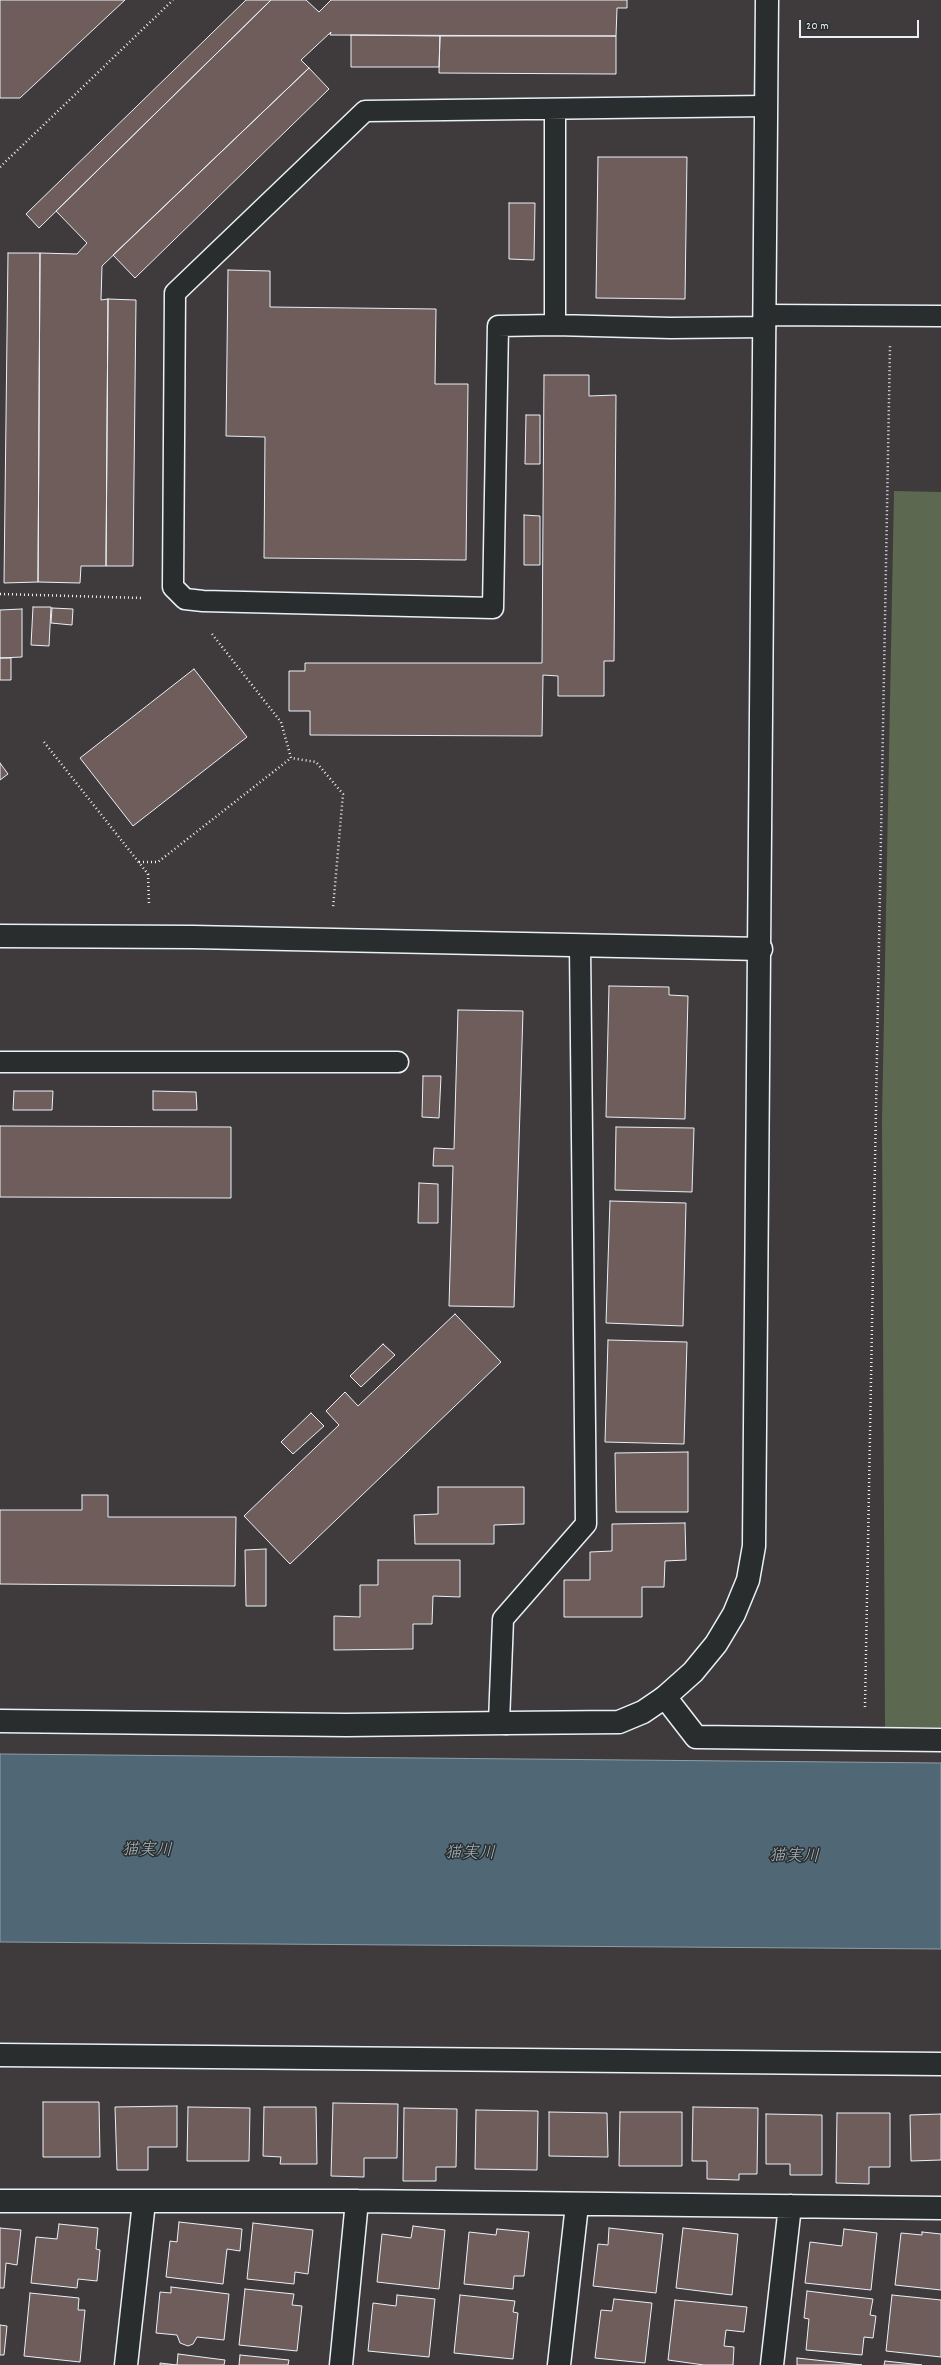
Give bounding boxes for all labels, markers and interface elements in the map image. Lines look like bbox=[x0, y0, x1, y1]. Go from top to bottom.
scale bar bbox=[801, 12, 921, 38]
text: 20 m bbox=[806, 18, 829, 35]
water label: 猫実川 bbox=[121, 1841, 173, 1863]
water label: 猫実川 bbox=[444, 1844, 496, 1866]
water label: 猫実川 bbox=[768, 1847, 820, 1869]

